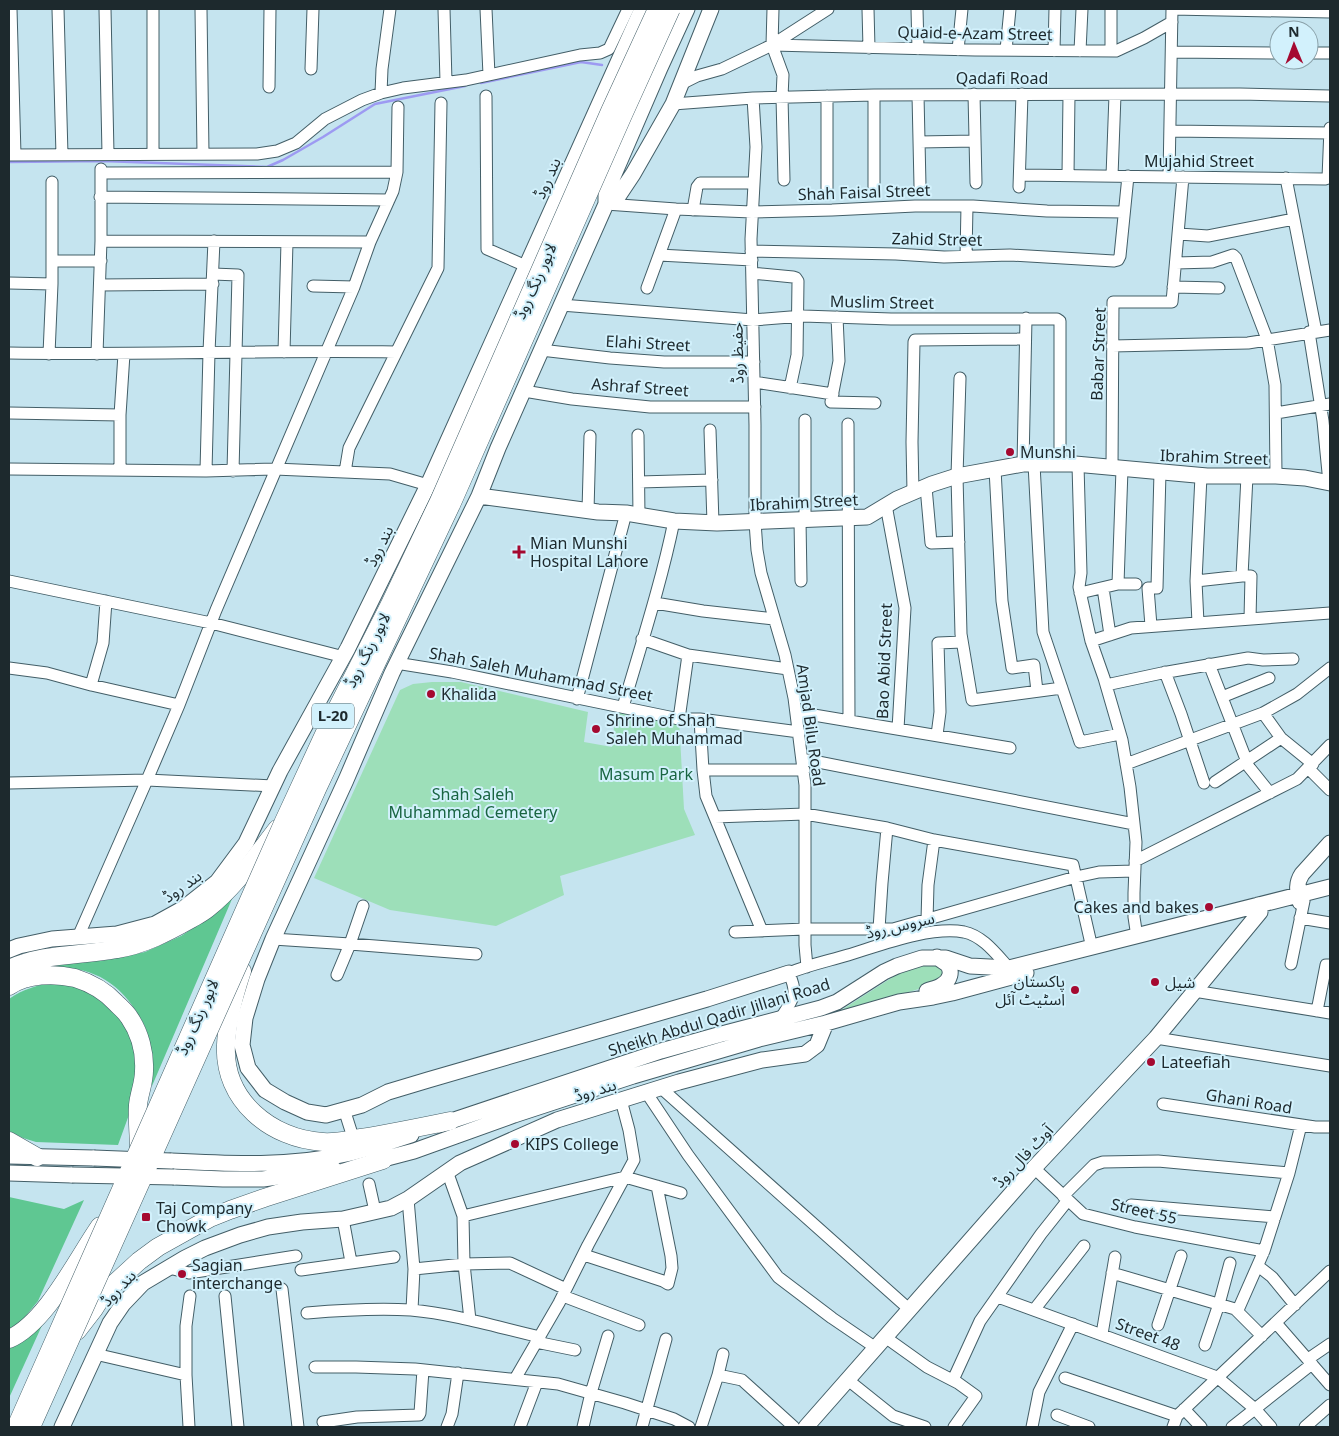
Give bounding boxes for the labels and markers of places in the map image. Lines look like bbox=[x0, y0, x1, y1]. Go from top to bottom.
place label: Munshi bbox=[1020, 441, 1076, 463]
marker: Munshi bbox=[1004, 446, 1016, 458]
place label: Mian Munshi Hospital Lahore bbox=[530, 532, 648, 572]
marker: Mian Munshi Hospital Lahore bbox=[512, 545, 526, 559]
place label: Khalida bbox=[441, 683, 497, 705]
marker: Khalida bbox=[425, 688, 437, 700]
place label: Shrine of Shah Saleh Muhammad bbox=[606, 709, 743, 749]
marker: Shrine of Shah Saleh Muhammad bbox=[590, 723, 602, 735]
place label: Cakes and bakes bbox=[1074, 896, 1199, 918]
marker: Cakes and bakes bbox=[1203, 901, 1215, 913]
place label: پاکستان اسٹیٹ آئل bbox=[995, 970, 1065, 1010]
place label: شیل bbox=[1165, 971, 1195, 993]
marker: شیل bbox=[1149, 976, 1161, 988]
marker: پاکستان اسٹیٹ آئل bbox=[1069, 984, 1081, 996]
place label: Lateefiah bbox=[1161, 1051, 1231, 1073]
marker: Lateefiah bbox=[1145, 1056, 1157, 1068]
place label: KIPS College bbox=[525, 1133, 619, 1155]
marker: KIPS College bbox=[509, 1138, 521, 1150]
place label: Taj Company Chowk bbox=[156, 1197, 253, 1237]
marker: Taj Company Chowk bbox=[140, 1211, 152, 1223]
place label: Sagian interchange bbox=[192, 1254, 282, 1294]
marker: Sagian interchange bbox=[176, 1268, 188, 1280]

